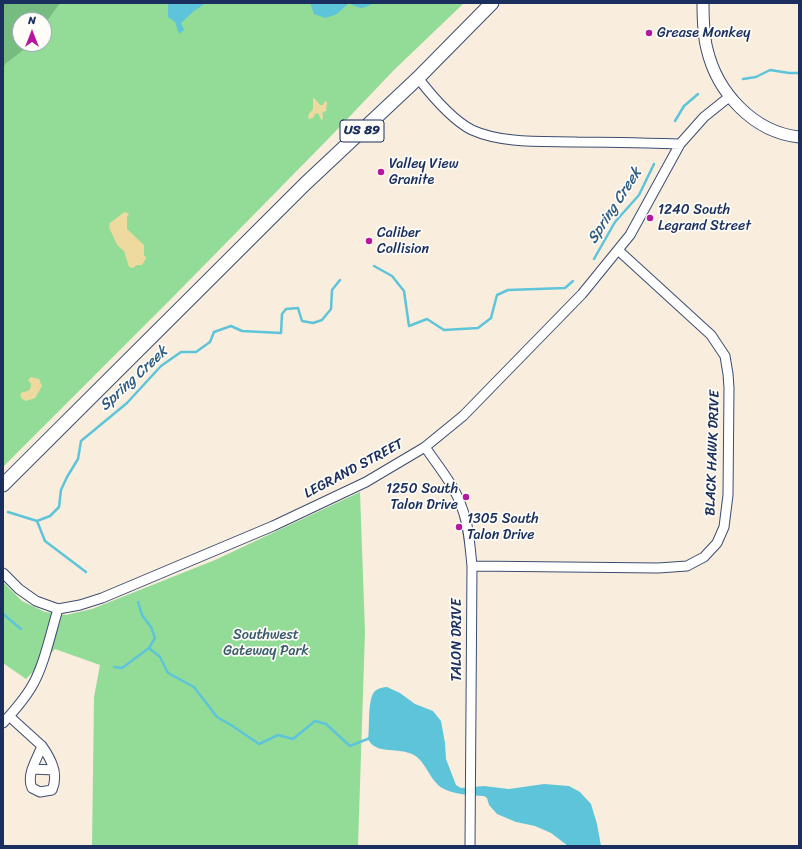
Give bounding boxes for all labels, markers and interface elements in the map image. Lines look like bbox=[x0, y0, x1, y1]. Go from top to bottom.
text: N bbox=[28, 11, 36, 30]
north arrow bbox=[12, 12, 52, 52]
place label: Grease Monkey bbox=[657, 25, 750, 41]
marker: Grease Monkey bbox=[644, 28, 654, 38]
road number: US 89 bbox=[340, 120, 384, 142]
place label: Valley View Granite bbox=[389, 156, 458, 188]
water label: Spring Creek bbox=[584, 165, 646, 247]
marker: Valley View Granite bbox=[376, 167, 386, 177]
place label: 1240 South Legrand Street bbox=[658, 202, 751, 234]
marker: 1240 South Legrand Street bbox=[645, 213, 655, 223]
place label: Caliber Collision bbox=[377, 225, 429, 258]
marker: Caliber Collision bbox=[364, 236, 374, 246]
water label: Spring Creek bbox=[96, 343, 172, 415]
street label: BLACK HAWK DRIVE bbox=[702, 390, 724, 516]
street label: LEGRAND STREET bbox=[301, 436, 407, 502]
place label: 1250 South Talon Drive bbox=[386, 481, 458, 514]
marker: 1250 South Talon Drive bbox=[461, 492, 471, 502]
place label: 1305 South Talon Drive bbox=[467, 511, 539, 544]
marker: 1305 South Talon Drive bbox=[454, 522, 464, 532]
street label: TALON DRIVE bbox=[449, 599, 465, 681]
park label: Southwest Gateway Park bbox=[223, 627, 309, 660]

